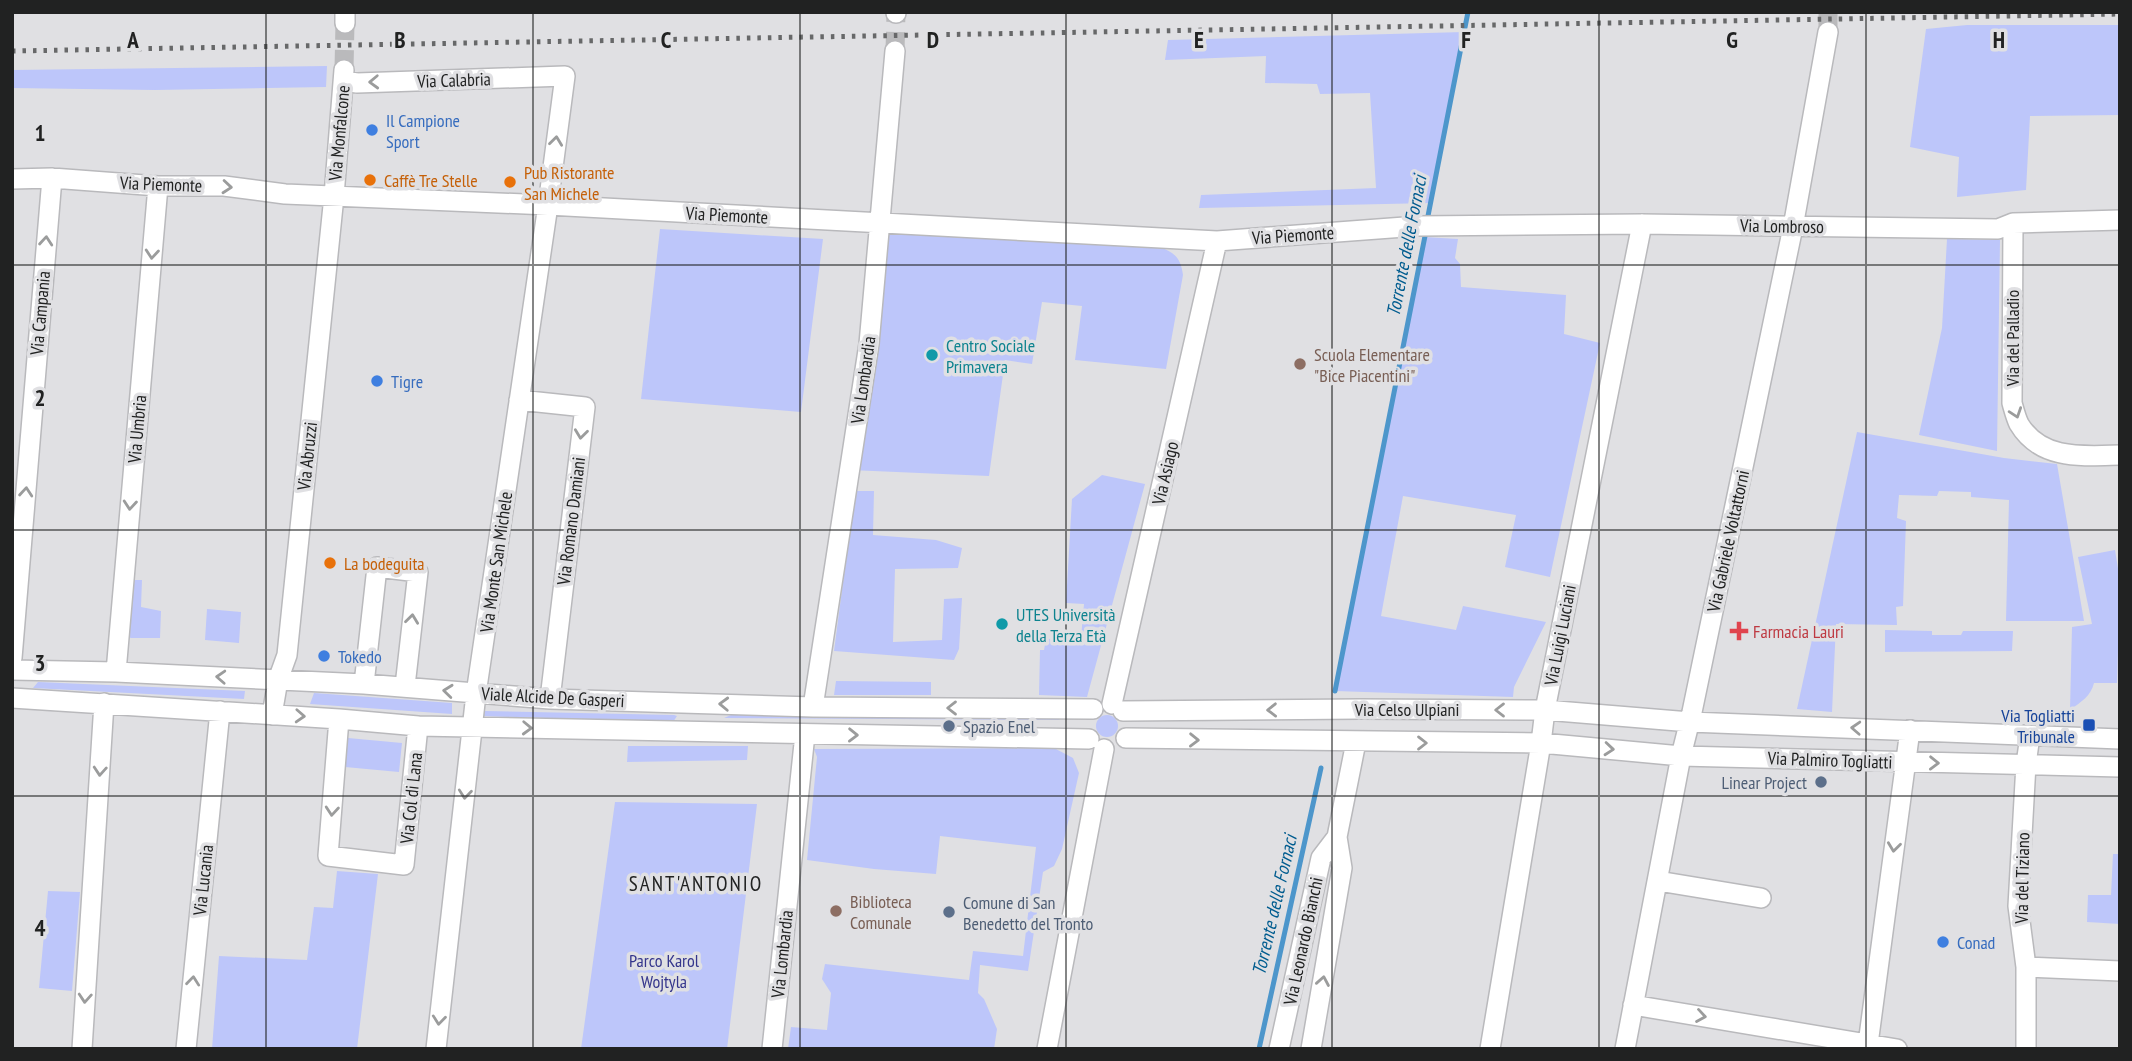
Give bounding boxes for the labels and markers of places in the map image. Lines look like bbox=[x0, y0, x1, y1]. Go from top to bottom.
place label: Il Campione Sport bbox=[386, 109, 460, 153]
marker: Il Campione Sport bbox=[364, 122, 380, 138]
place label: Pub Ristorante San Michele bbox=[524, 161, 615, 205]
place label: Caffè Tre Stelle bbox=[384, 169, 478, 192]
marker: Caffè Tre Stelle bbox=[362, 172, 378, 188]
marker: Pub Ristorante San Michele bbox=[502, 174, 518, 190]
place label: Centro Sociale Primavera bbox=[946, 334, 1035, 378]
place label: Scuola Elementare "Bice Piacentini" bbox=[1314, 343, 1430, 387]
marker: Centro Sociale Primavera bbox=[924, 347, 940, 363]
marker: Scuola Elementare "Bice Piacentini" bbox=[1292, 356, 1308, 372]
place label: Tigre bbox=[391, 370, 423, 393]
marker: Tigre bbox=[369, 373, 385, 389]
place label: La bodeguita bbox=[344, 552, 425, 575]
marker: La bodeguita bbox=[322, 555, 338, 571]
place label: UTES Università della Terza Età bbox=[1016, 603, 1115, 647]
marker: UTES Università della Terza Età bbox=[994, 616, 1010, 632]
place label: Farmacia Lauri bbox=[1753, 620, 1844, 643]
marker: Farmacia Lauri bbox=[1731, 623, 1747, 639]
place label: Tokedo bbox=[338, 645, 382, 668]
marker: Tokedo bbox=[316, 648, 332, 664]
place label: Via Togliatti Tribunale bbox=[2000, 704, 2075, 748]
place label: Spazio Enel bbox=[963, 715, 1036, 738]
marker: Via Togliatti Tribunale bbox=[2081, 717, 2097, 733]
marker: Spazio Enel bbox=[941, 718, 957, 734]
place label: Linear Project bbox=[1721, 771, 1807, 794]
marker: Linear Project bbox=[1813, 774, 1829, 790]
place label: Biblioteca Comunale bbox=[850, 890, 912, 934]
place label: Comune di San Benedetto del Tronto bbox=[963, 891, 1094, 935]
marker: Biblioteca Comunale bbox=[828, 903, 844, 919]
marker: Comune di San Benedetto del Tronto bbox=[941, 904, 957, 920]
place label: Conad bbox=[1957, 931, 1995, 954]
marker: Conad bbox=[1935, 934, 1951, 950]

